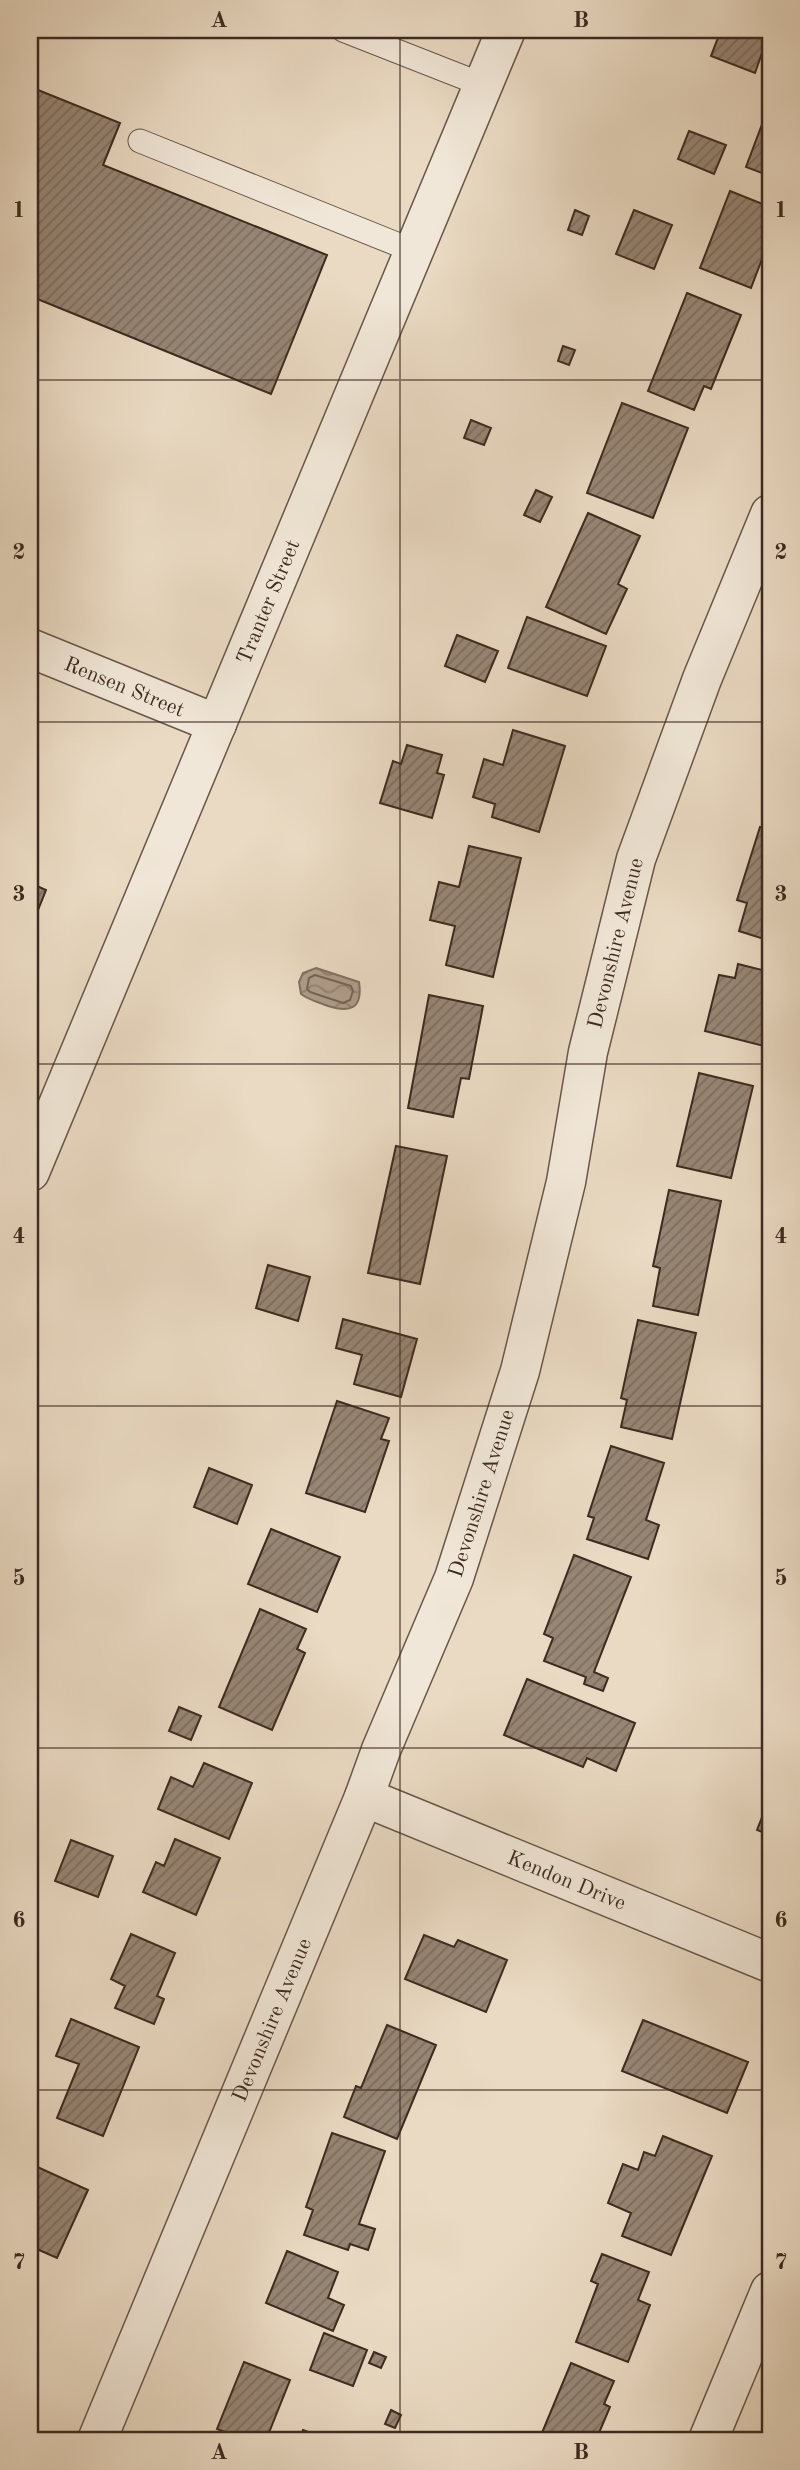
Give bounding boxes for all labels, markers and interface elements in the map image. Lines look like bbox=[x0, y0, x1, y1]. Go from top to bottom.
text: A bbox=[210, 9, 228, 32]
text: B bbox=[573, 9, 589, 32]
text: 1 bbox=[12, 199, 26, 222]
text: 1 bbox=[774, 199, 788, 222]
street label: Tranter Street bbox=[234, 537, 304, 667]
text: 2 bbox=[12, 541, 26, 564]
text: 2 bbox=[774, 541, 788, 564]
street label: Rensen Street bbox=[61, 654, 187, 722]
street label: Devonshire Avenue bbox=[585, 856, 648, 1031]
text: 3 bbox=[12, 883, 26, 906]
text: 3 bbox=[774, 883, 788, 906]
text: 4 bbox=[12, 1225, 26, 1248]
text: 4 bbox=[774, 1225, 788, 1248]
street label: Devonshire Avenue bbox=[446, 1407, 519, 1580]
text: 5 bbox=[12, 1567, 26, 1590]
text: 5 bbox=[774, 1567, 788, 1590]
street label: Kendon Drive bbox=[504, 1848, 628, 1915]
text: 6 bbox=[12, 1909, 26, 1932]
text: 6 bbox=[774, 1909, 788, 1932]
street label: Devonshire Avenue bbox=[230, 1935, 316, 2105]
text: 7 bbox=[12, 2251, 26, 2274]
text: 7 bbox=[774, 2251, 788, 2274]
text: A bbox=[210, 2441, 228, 2464]
text: B bbox=[573, 2441, 589, 2464]

